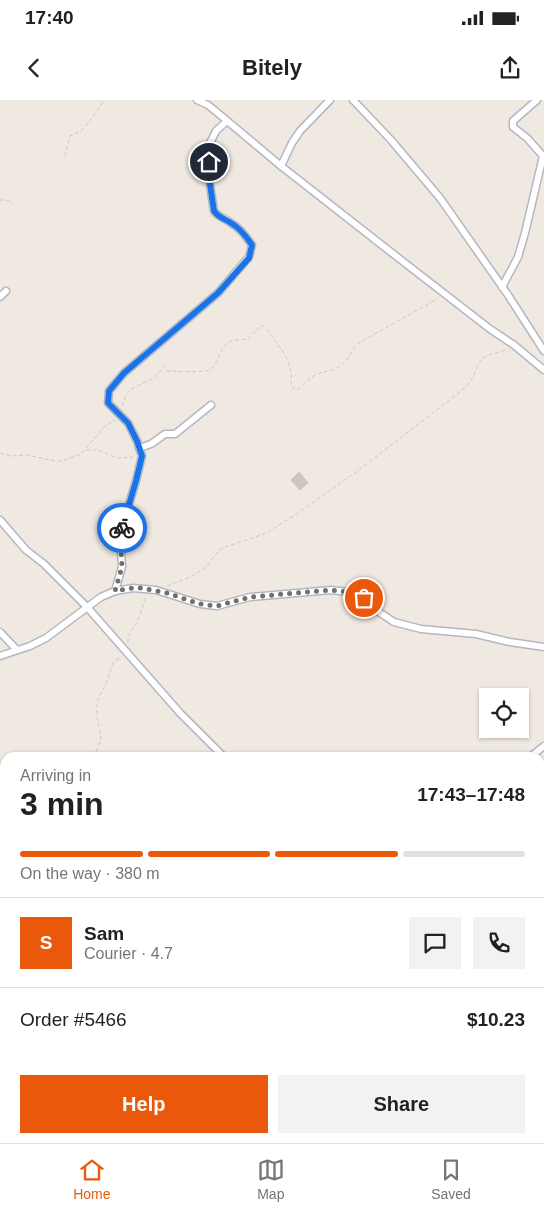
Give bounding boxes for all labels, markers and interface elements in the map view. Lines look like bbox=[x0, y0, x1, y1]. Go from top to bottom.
text: 17:40 bbox=[25, 7, 74, 28]
icon: back bbox=[20, 54, 48, 82]
icon: share bbox=[496, 54, 524, 82]
text: Bitely bbox=[242, 55, 302, 80]
pin bbox=[188, 141, 230, 183]
icon: home bbox=[195, 148, 223, 176]
courier bbox=[97, 503, 147, 553]
icon: bike bbox=[108, 514, 136, 542]
pin bbox=[343, 577, 385, 619]
icon: bag bbox=[350, 584, 378, 612]
map controls bbox=[479, 688, 529, 738]
button: locate bbox=[479, 688, 529, 738]
text: Arriving in bbox=[20, 767, 91, 784]
text: 17:43–17:48 bbox=[417, 784, 525, 805]
text: 3 min bbox=[20, 786, 104, 822]
text: On the way · 380 m bbox=[20, 865, 160, 882]
button: chat bbox=[409, 917, 461, 969]
button: phone bbox=[473, 917, 525, 969]
text: Sam bbox=[84, 923, 124, 944]
text: S bbox=[40, 932, 52, 953]
text: Courier · 4.7 bbox=[84, 945, 173, 962]
text: Order #5466 bbox=[20, 1009, 127, 1030]
text: $10.23 bbox=[467, 1009, 525, 1030]
button: Help bbox=[20, 1075, 268, 1133]
button: Share bbox=[278, 1075, 525, 1133]
tab: Home bbox=[73, 1156, 111, 1202]
tab: Map bbox=[257, 1156, 285, 1202]
tab: Saved bbox=[431, 1156, 471, 1202]

